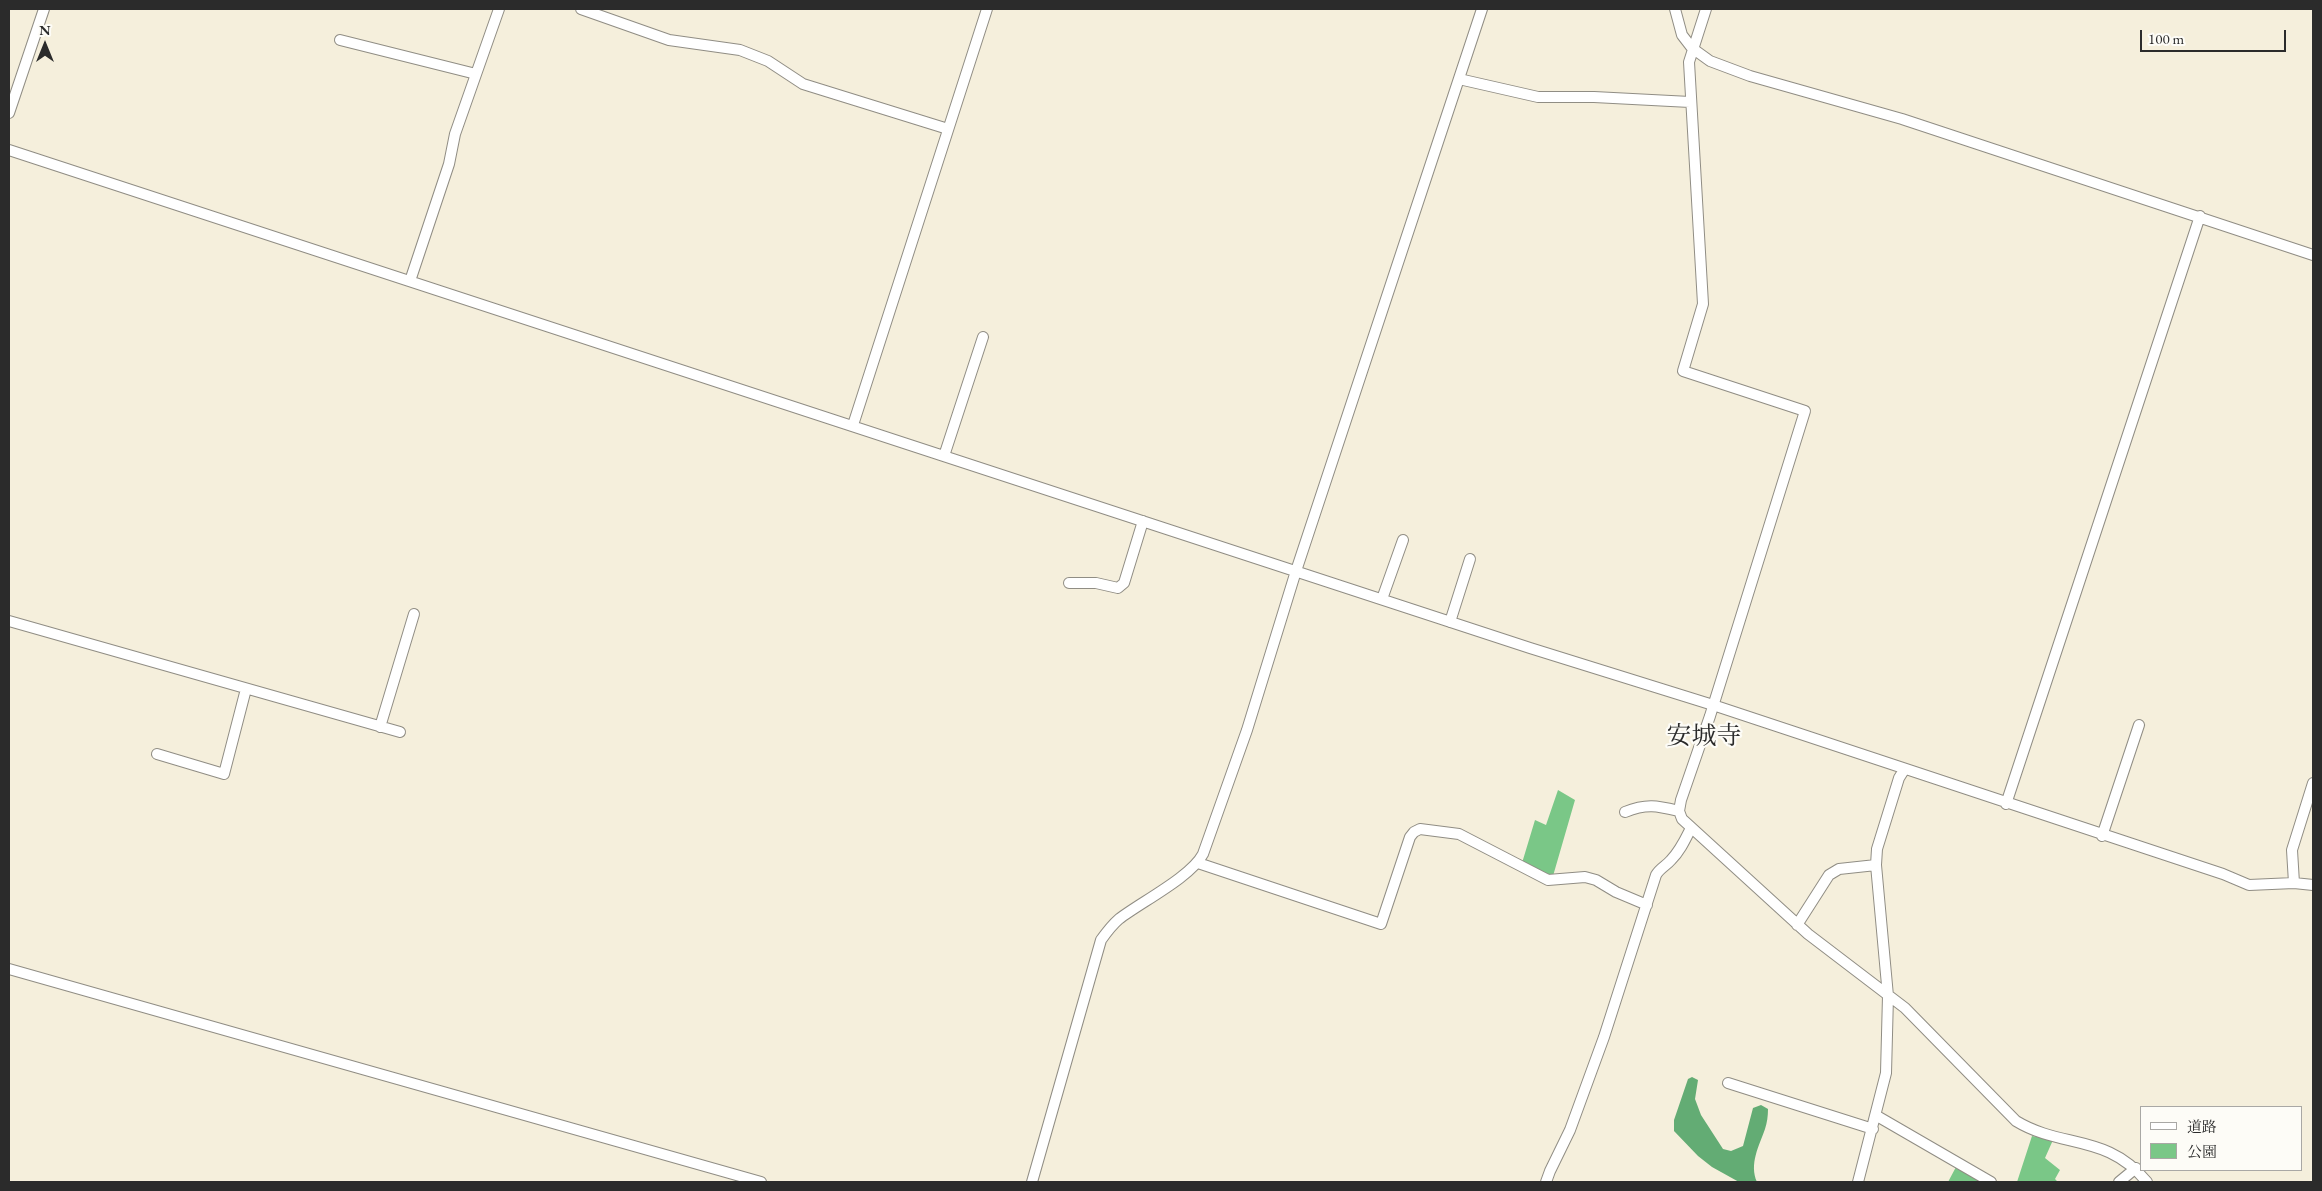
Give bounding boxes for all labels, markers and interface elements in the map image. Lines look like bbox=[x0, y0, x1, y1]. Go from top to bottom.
north arrow bbox=[20, 20, 70, 70]
scale bar bbox=[2142, 20, 2288, 52]
text: N bbox=[39, 21, 51, 39]
text: 100 m bbox=[2148, 29, 2184, 48]
district label: 安城寺 bbox=[1667, 722, 1741, 752]
legend bbox=[2140, 1106, 2302, 1171]
text: 道路 bbox=[2187, 1117, 2217, 1136]
text: 公園 bbox=[2187, 1142, 2217, 1161]

